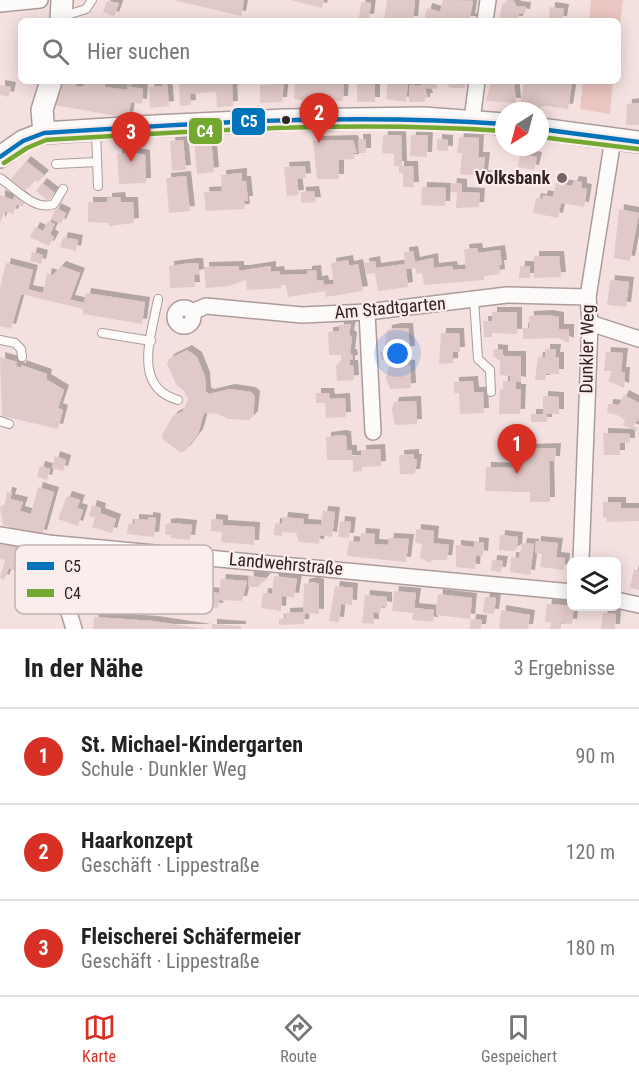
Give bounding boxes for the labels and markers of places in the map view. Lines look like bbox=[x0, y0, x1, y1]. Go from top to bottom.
pin: 2 bbox=[300, 94, 338, 143]
pin: 3 bbox=[112, 112, 150, 162]
unlabelled marker bbox=[280, 114, 292, 126]
place label: Volksbank bbox=[475, 167, 550, 188]
marker: Volksbank bbox=[555, 171, 569, 185]
pin: 1 bbox=[498, 424, 536, 474]

